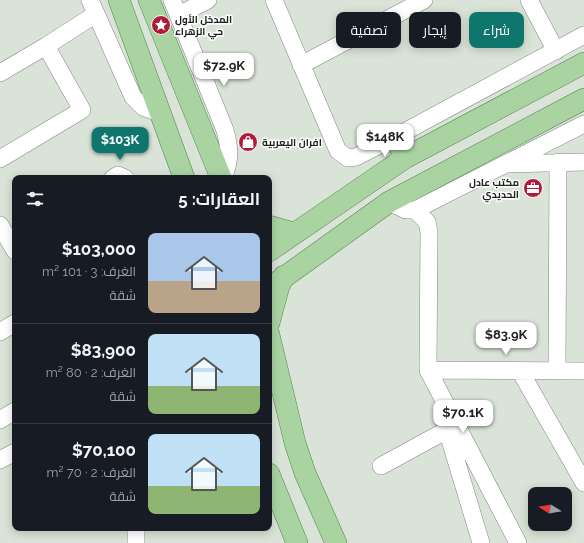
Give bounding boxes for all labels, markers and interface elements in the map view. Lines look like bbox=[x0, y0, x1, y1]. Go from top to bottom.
chip: تصفية bbox=[336, 12, 401, 48]
chip: إيجار bbox=[409, 12, 461, 48]
chip: شراء bbox=[469, 12, 524, 48]
place icon: المدخل الأول حي الزهراء bbox=[150, 14, 172, 36]
place label: المدخل الأول حي الزهراء bbox=[175, 14, 232, 40]
pin: $72.9K bbox=[191, 53, 257, 87]
text: $72.9K bbox=[203, 58, 245, 73]
pin: $148K bbox=[357, 124, 413, 158]
pin: $103K bbox=[92, 127, 148, 161]
text: $148K bbox=[366, 129, 404, 144]
shop icon: افران اليعربية bbox=[237, 131, 259, 153]
text: $103K bbox=[101, 132, 139, 147]
place label: افران اليعربية bbox=[262, 137, 322, 149]
place label: مكتب عادل الحديدي bbox=[469, 177, 519, 203]
office icon: مكتب عادل الحديدي bbox=[522, 177, 544, 199]
icon: filters bbox=[24, 188, 46, 210]
text: العقارات: 5 bbox=[178, 189, 260, 209]
text: $103,000 bbox=[62, 239, 136, 259]
icon: home bbox=[180, 249, 228, 297]
text: الغرف: 3 · 101 m² bbox=[42, 264, 136, 279]
text: شقة bbox=[109, 288, 136, 303]
pin: $83.9K bbox=[473, 322, 539, 356]
text: $83.9K bbox=[485, 327, 527, 342]
text: $83,900 bbox=[71, 340, 136, 360]
icon: home bbox=[180, 350, 228, 398]
text: الغرف: 2 · 80 m² bbox=[46, 365, 136, 380]
text: شقة bbox=[109, 389, 136, 404]
pin: $70.1K bbox=[430, 400, 496, 434]
text: $70.1K bbox=[442, 405, 484, 420]
text: $70,100 bbox=[72, 440, 136, 460]
icon: home bbox=[180, 450, 228, 498]
text: الغرف: 2 · 70 m² bbox=[47, 465, 136, 480]
north arrow bbox=[528, 487, 572, 531]
map controls bbox=[528, 487, 572, 531]
text: شقة bbox=[109, 489, 136, 504]

